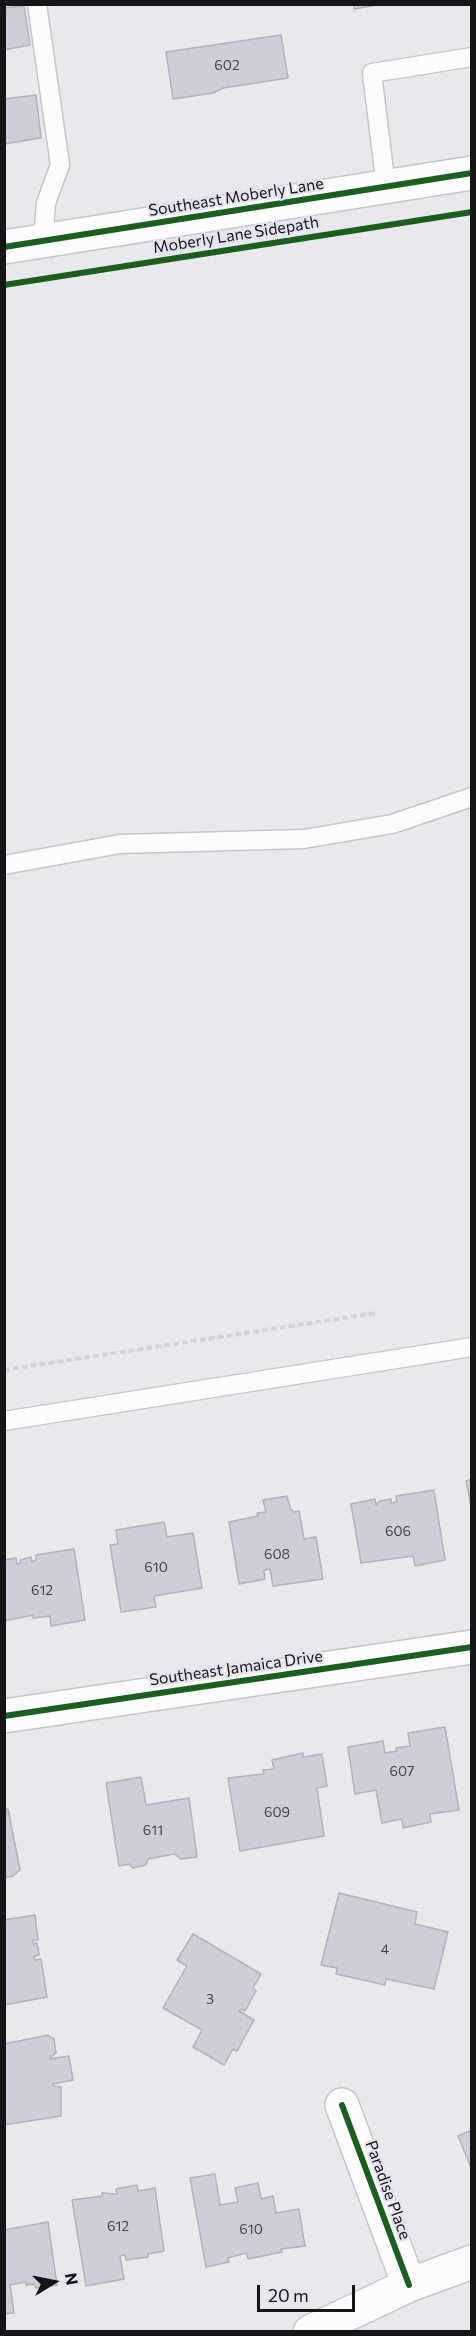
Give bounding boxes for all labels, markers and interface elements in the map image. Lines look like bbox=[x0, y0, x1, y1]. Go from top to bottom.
house number: 602 bbox=[214, 57, 240, 73]
street label: Southeast Moberly Lane bbox=[147, 174, 325, 220]
street label: Moberly Lane Sidepath bbox=[152, 212, 320, 258]
house number: 606 bbox=[385, 1523, 411, 1539]
house number: 608 bbox=[264, 1546, 290, 1562]
house number: 610 bbox=[144, 1559, 168, 1575]
house number: 612 bbox=[31, 1582, 53, 1598]
street label: Southeast Jamaica Drive bbox=[148, 1646, 324, 1690]
house number: 607 bbox=[390, 1763, 414, 1779]
house number: 609 bbox=[264, 1804, 290, 1820]
house number: 611 bbox=[143, 1822, 163, 1838]
house number: 4 bbox=[381, 1941, 389, 1957]
house number: 3 bbox=[206, 1991, 214, 2007]
street label: Paradise Place bbox=[361, 2138, 415, 2242]
house number: 612 bbox=[107, 2218, 129, 2234]
house number: 610 bbox=[239, 2221, 263, 2237]
north arrow bbox=[24, 2252, 84, 2312]
text: N bbox=[62, 2271, 83, 2286]
scale bar bbox=[260, 2273, 358, 2311]
text: 20 m bbox=[268, 2284, 309, 2306]

